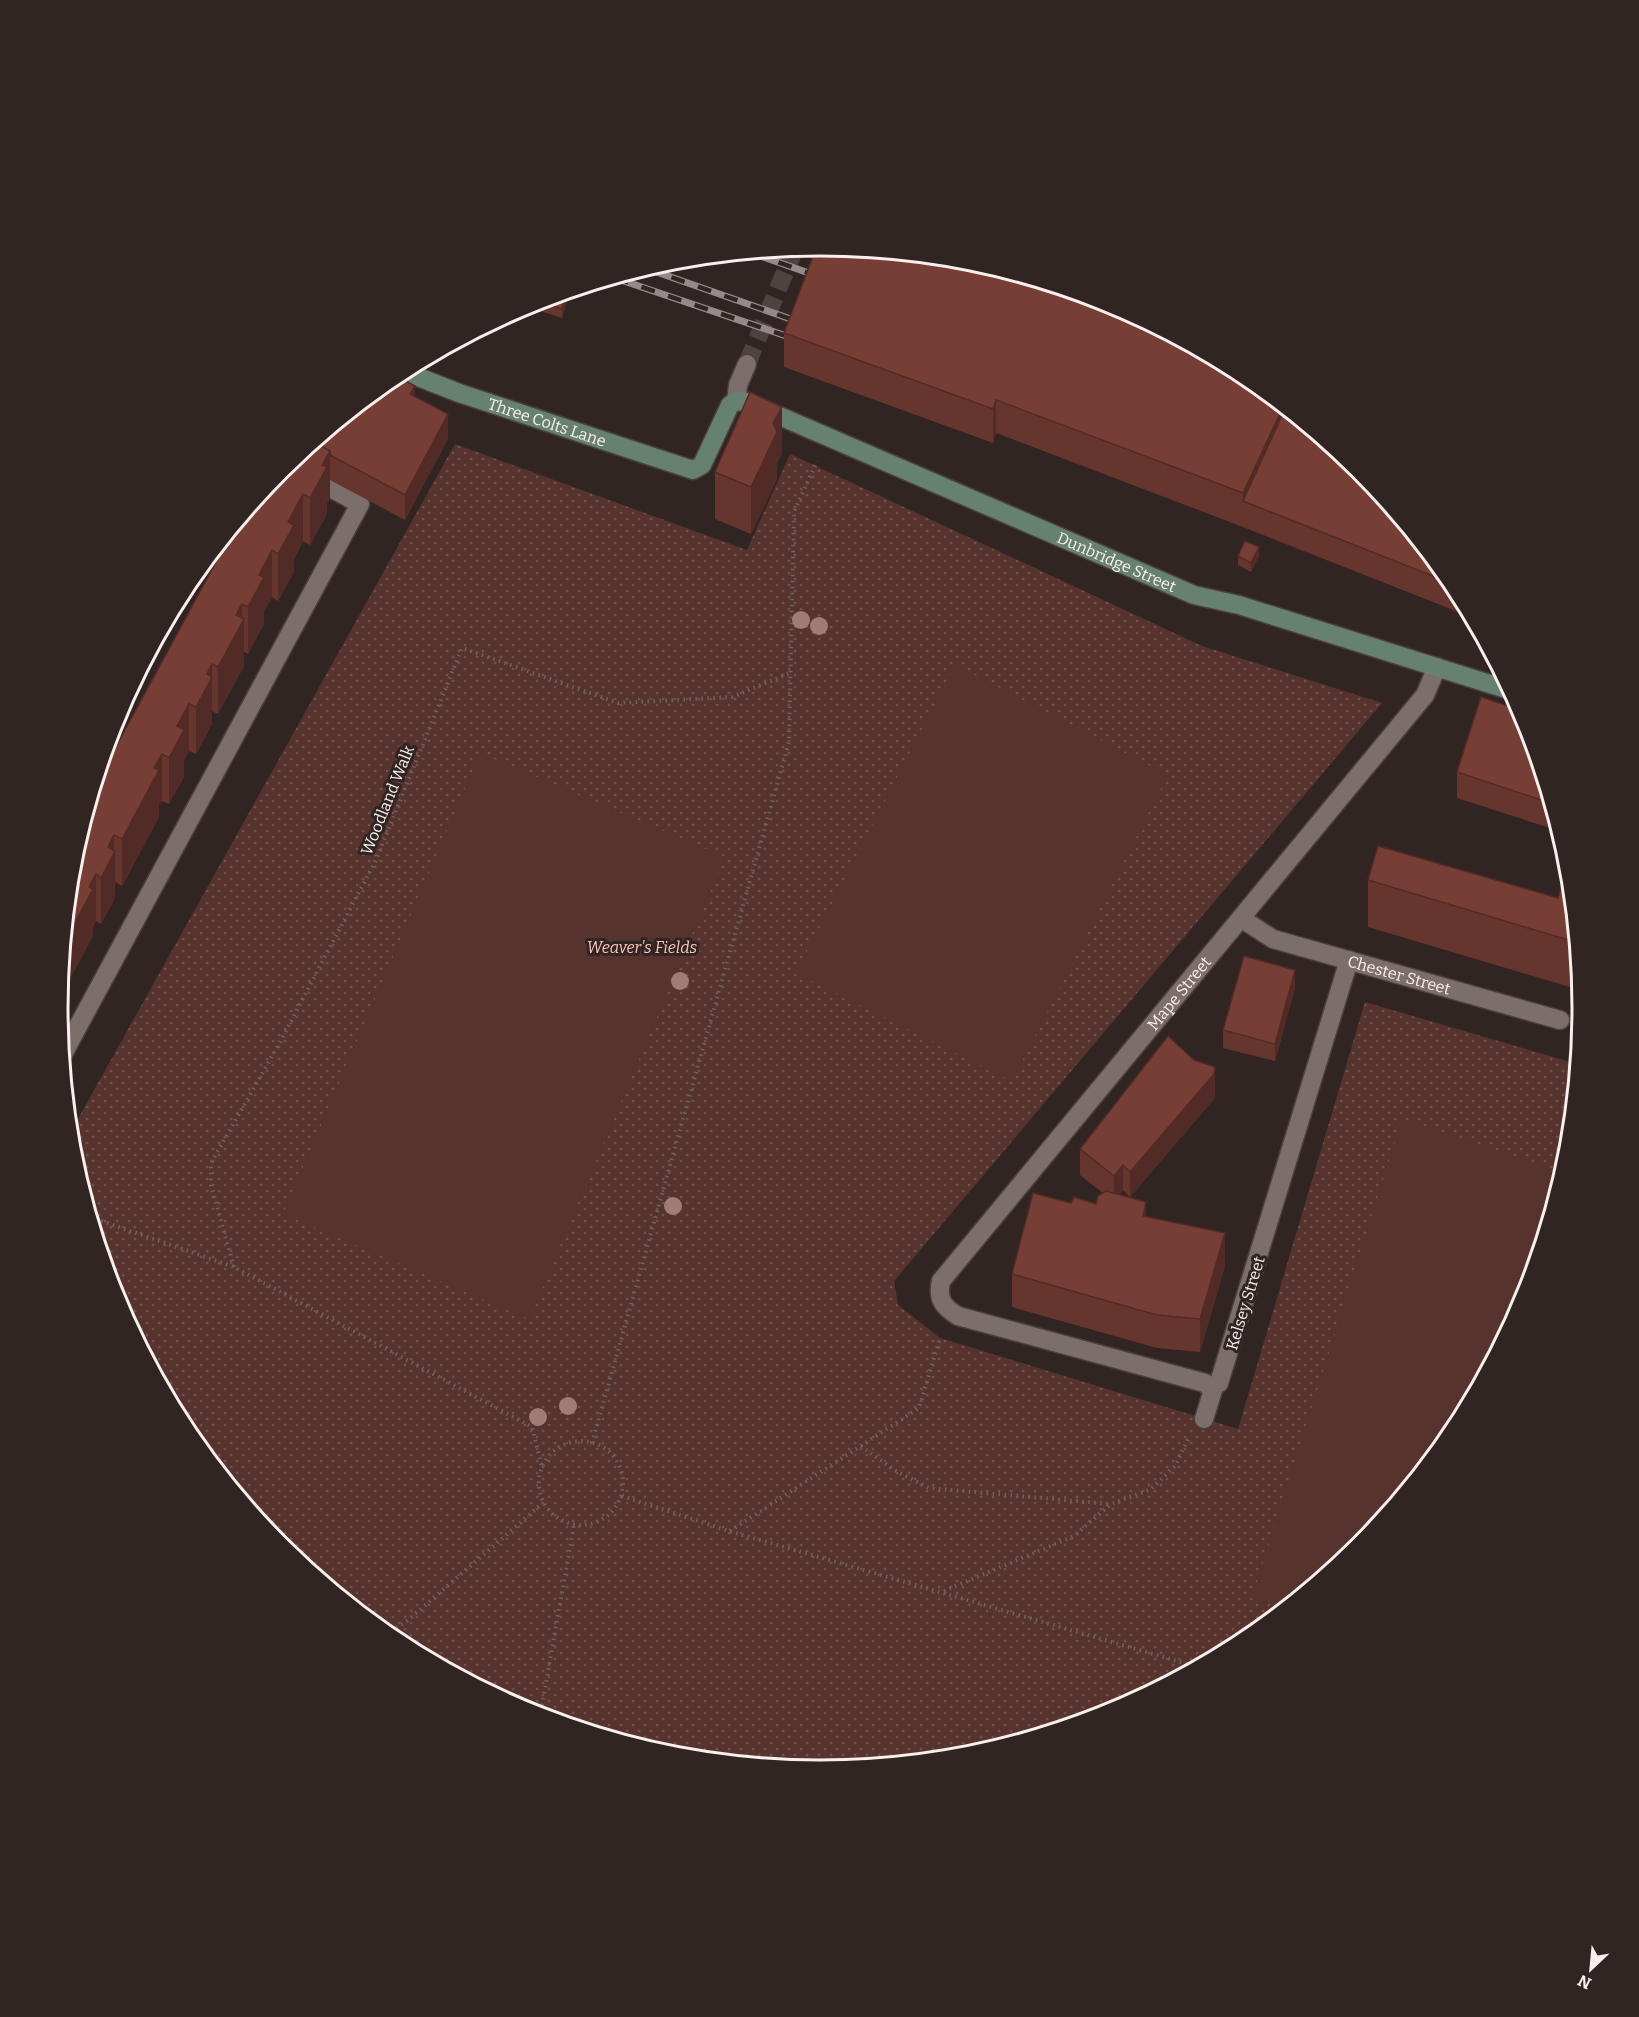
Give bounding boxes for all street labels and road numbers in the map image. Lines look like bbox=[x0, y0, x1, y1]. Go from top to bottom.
street label: Three Colts Lane bbox=[486, 394, 608, 451]
street label: Dunbridge Street bbox=[1054, 528, 1179, 596]
street label: Woodland Walk bbox=[357, 743, 418, 858]
street label: Chester Street bbox=[1345, 952, 1453, 999]
street label: Mape Street bbox=[1143, 953, 1215, 1034]
street label: Kelsey Street bbox=[1222, 1254, 1269, 1352]

